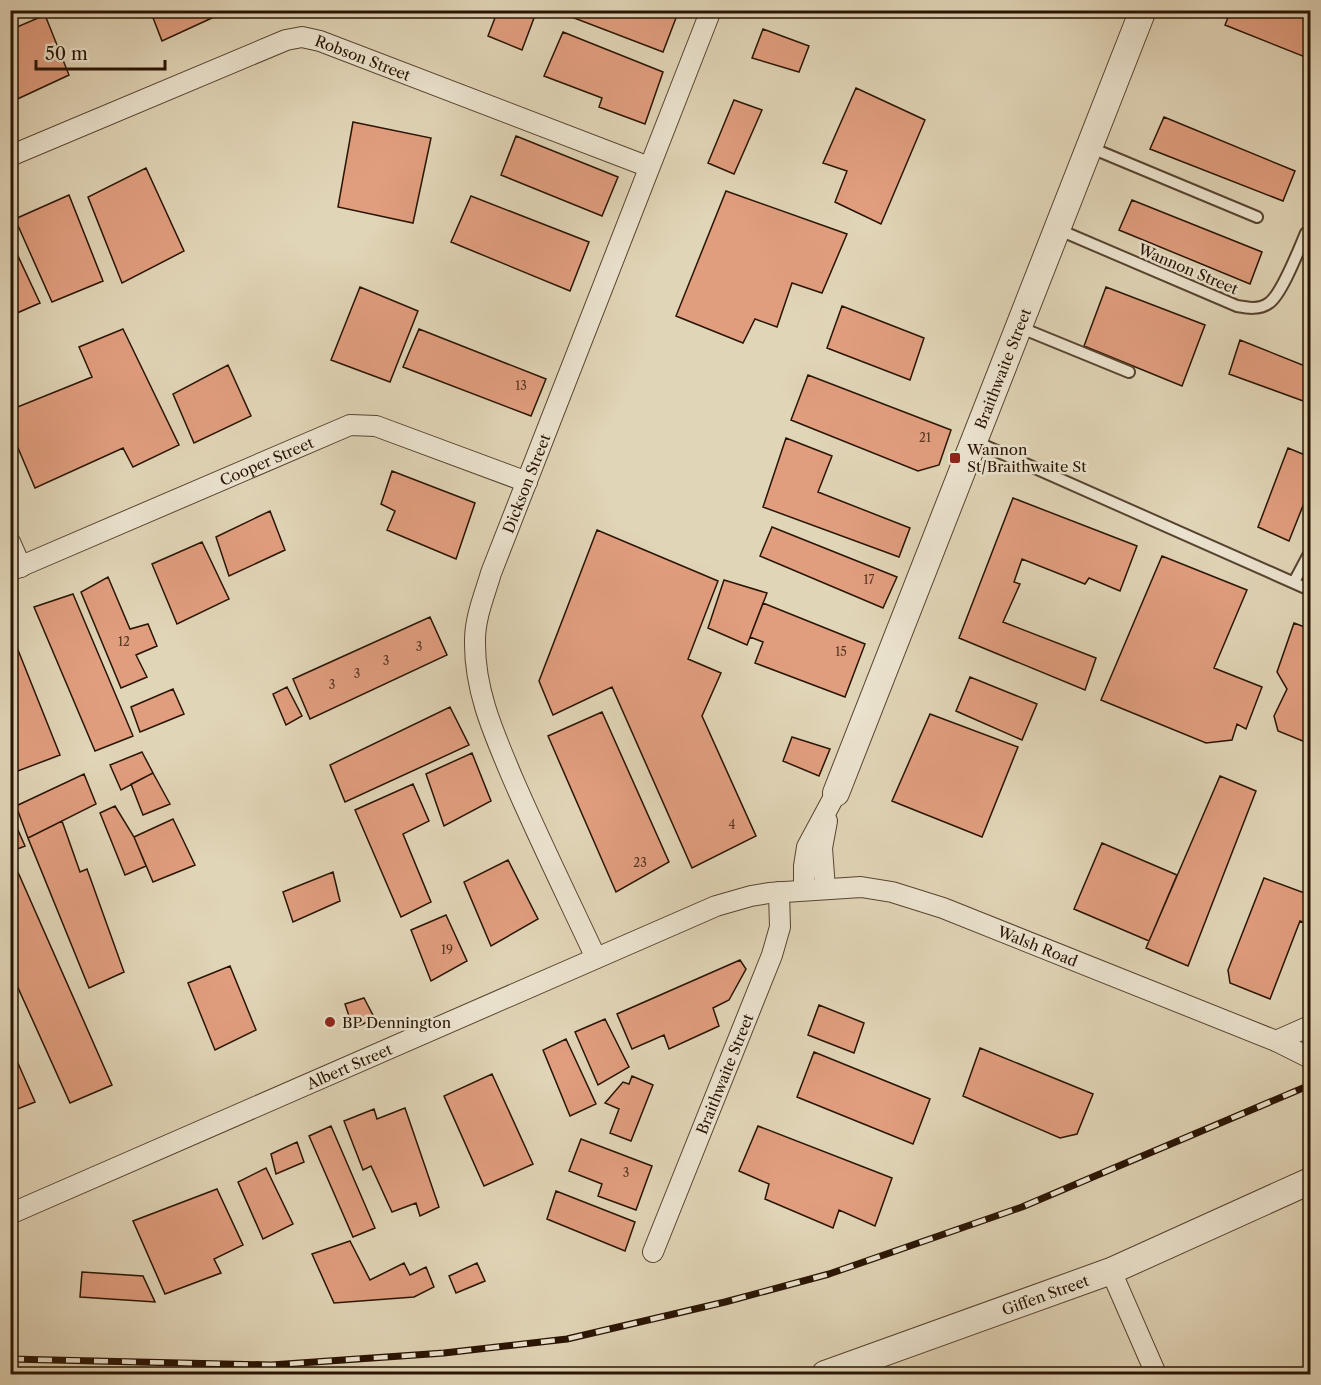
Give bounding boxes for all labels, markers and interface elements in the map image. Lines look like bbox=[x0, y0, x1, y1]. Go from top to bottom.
street label: Robson Street bbox=[312, 31, 414, 85]
scale bar bbox=[36, 33, 165, 71]
text: 50 m bbox=[45, 43, 88, 65]
street label: Wannon Street bbox=[1134, 239, 1242, 299]
street label: Braithwaite Street bbox=[970, 305, 1035, 432]
house number: 13 bbox=[515, 378, 527, 393]
street label: Dickson Street bbox=[498, 430, 554, 536]
house number: 21 bbox=[919, 430, 931, 445]
street label: Cooper Street bbox=[217, 432, 317, 489]
place label: Wannon St/Braithwaite St bbox=[966, 440, 1087, 476]
marker: Wannon St/Braithwaite St bbox=[948, 451, 962, 465]
house number: 17 bbox=[864, 572, 875, 587]
house number: 12 bbox=[118, 634, 130, 649]
house number: 3 bbox=[416, 639, 422, 654]
house number: 15 bbox=[835, 644, 847, 659]
house number: 3 bbox=[383, 653, 389, 668]
house number: 3 bbox=[354, 666, 360, 681]
house number: 3 bbox=[329, 677, 335, 692]
house number: 4 bbox=[729, 817, 736, 832]
house number: 23 bbox=[633, 855, 647, 870]
street label: Walsh Road bbox=[994, 921, 1081, 970]
house number: 19 bbox=[441, 942, 453, 957]
street label: Braithwaite Street bbox=[692, 1010, 757, 1137]
place label: BP Dennington bbox=[342, 1013, 452, 1032]
marker: BP Dennington bbox=[323, 1015, 337, 1029]
street label: Albert Street bbox=[303, 1039, 395, 1093]
house number: 3 bbox=[623, 1165, 629, 1180]
street label: Giffen Street bbox=[999, 1270, 1092, 1319]

